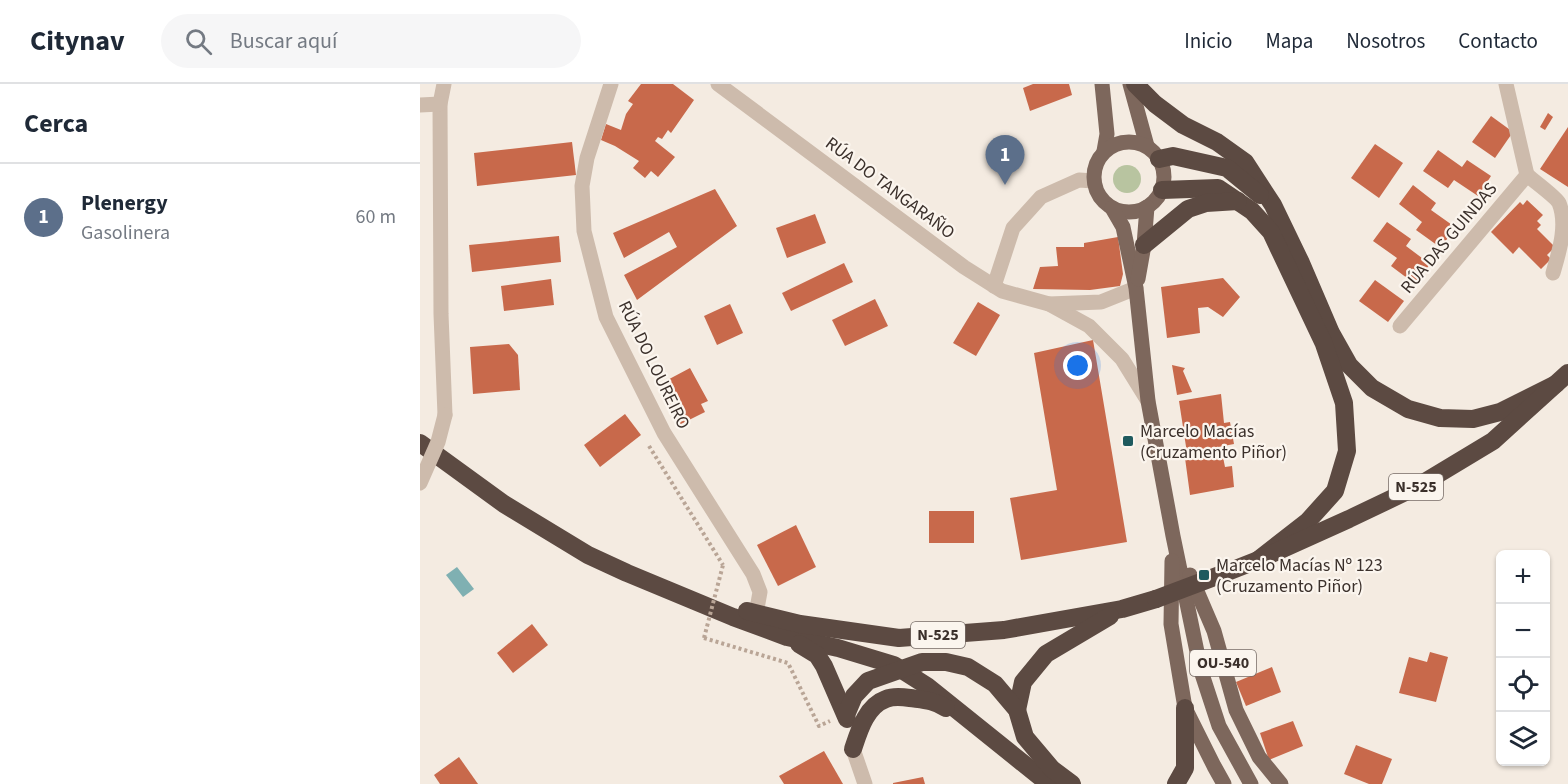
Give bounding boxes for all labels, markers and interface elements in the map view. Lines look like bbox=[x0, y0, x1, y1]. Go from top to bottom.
search box bbox=[161, 14, 581, 68]
text: Citynav bbox=[30, 21, 125, 61]
icon: search bbox=[182, 25, 215, 58]
text: Buscar aquí bbox=[230, 25, 338, 57]
text: Inicio bbox=[1184, 26, 1232, 56]
text: Mapa bbox=[1265, 26, 1313, 56]
text: Nosotros bbox=[1346, 26, 1425, 56]
text: Contacto bbox=[1458, 26, 1538, 56]
text: Cerca bbox=[24, 105, 88, 142]
street label: RÚA DO TANGARAÑO bbox=[820, 131, 960, 245]
pin: 1 bbox=[986, 135, 1024, 185]
street label: RÚA DAS GUINDAS bbox=[1395, 177, 1503, 299]
text: Plenergy bbox=[81, 187, 168, 219]
text: 1 bbox=[38, 203, 49, 231]
text: 60 m bbox=[356, 203, 396, 231]
text: Gasolinera bbox=[81, 219, 170, 247]
street label: RÚA DO LOUREIRO bbox=[612, 297, 696, 433]
your location bbox=[1063, 351, 1092, 380]
place label: Marcelo Macías (Cruzamento Piñor) bbox=[1140, 419, 1287, 465]
marker: Marcelo Macías (Cruzamento Piñor) bbox=[1121, 434, 1135, 448]
road number: N-525 bbox=[1389, 474, 1443, 500]
map controls bbox=[1496, 550, 1550, 766]
button: + bbox=[1496, 550, 1550, 604]
place label: Marcelo Macías Nº 123 (Cruzamento Piñor) bbox=[1216, 553, 1383, 599]
marker: Marcelo Macías Nº 123 (Cruzamento Piñor) bbox=[1197, 568, 1211, 582]
button: − bbox=[1496, 604, 1550, 658]
road number: N-525 bbox=[911, 622, 965, 648]
road number: OU-540 bbox=[1190, 650, 1256, 676]
button: locate bbox=[1496, 658, 1550, 712]
button: layers bbox=[1496, 712, 1550, 766]

